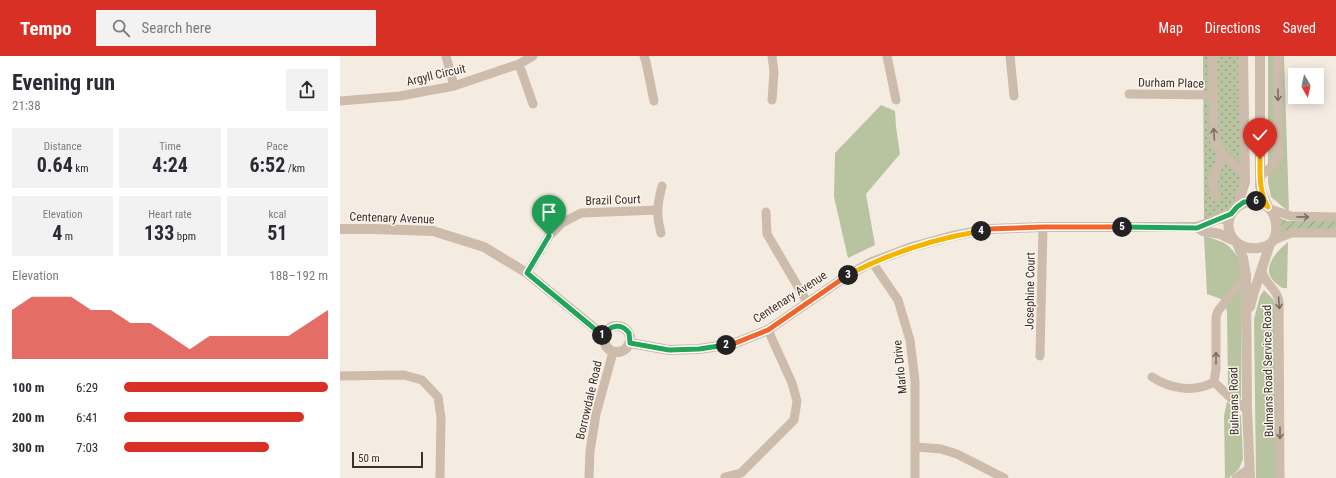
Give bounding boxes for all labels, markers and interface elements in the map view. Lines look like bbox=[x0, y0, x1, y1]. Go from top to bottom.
search box bbox=[96, 10, 376, 46]
text: Tempo bbox=[20, 17, 72, 40]
icon: search bbox=[110, 17, 132, 39]
text: Search here bbox=[142, 19, 211, 37]
text: Map bbox=[1159, 20, 1183, 36]
text: Directions bbox=[1205, 20, 1261, 36]
text: Saved bbox=[1283, 20, 1316, 36]
street label: Argyll Circuit bbox=[405, 61, 467, 89]
north arrow bbox=[1288, 68, 1324, 104]
map controls bbox=[1288, 68, 1324, 104]
button: share bbox=[286, 69, 328, 111]
text: Evening run bbox=[12, 70, 115, 95]
street label: Durham Place bbox=[1138, 75, 1204, 91]
one-way arrow bbox=[1274, 88, 1282, 101]
text: 21:38 bbox=[12, 98, 41, 113]
pin bbox=[1243, 118, 1277, 159]
icon: check bbox=[1249, 124, 1271, 146]
one-way arrow bbox=[1210, 128, 1217, 141]
text: Distance bbox=[44, 140, 82, 153]
text: Time bbox=[159, 140, 181, 153]
text: Pace bbox=[267, 140, 288, 153]
text: 0.64 bbox=[37, 153, 73, 177]
text: 4:24 bbox=[152, 153, 188, 177]
text: 6:52 bbox=[250, 153, 285, 177]
text: km bbox=[73, 162, 89, 175]
text: /km bbox=[285, 162, 305, 175]
pin: 6 bbox=[1246, 191, 1266, 211]
street label: Brazil Court bbox=[585, 192, 641, 208]
text: 6 bbox=[1253, 194, 1259, 207]
pin bbox=[532, 195, 566, 236]
icon: arrive bbox=[538, 201, 560, 223]
text: Elevation bbox=[43, 208, 82, 221]
text: Heart rate bbox=[148, 208, 192, 221]
text: kcal bbox=[268, 208, 286, 221]
street label: Centenary Avenue bbox=[349, 210, 435, 226]
one-way arrow bbox=[1296, 213, 1309, 221]
pin: 5 bbox=[1112, 217, 1132, 237]
text: 5 bbox=[1119, 220, 1125, 233]
text: 4 bbox=[52, 221, 62, 245]
text: 133 bbox=[144, 221, 174, 245]
text: 51 bbox=[267, 221, 287, 245]
pin: 4 bbox=[971, 221, 991, 241]
text: 4 bbox=[978, 224, 984, 237]
text: m bbox=[62, 230, 73, 243]
text: bpm bbox=[174, 230, 196, 243]
street label: Josephine Court bbox=[1022, 252, 1038, 330]
pin: 3 bbox=[838, 265, 858, 285]
text: Elevation bbox=[12, 268, 59, 283]
text: 188–192 m bbox=[269, 268, 328, 283]
street label: Centenary Avenue bbox=[751, 268, 830, 326]
text: 3 bbox=[845, 268, 851, 281]
one-way arrow bbox=[1275, 297, 1283, 310]
street label: Bulmans Road Service Road bbox=[1260, 305, 1276, 437]
pin: 1 bbox=[592, 325, 612, 345]
text: 1 bbox=[599, 328, 605, 341]
pin: 2 bbox=[716, 335, 736, 355]
text: 2 bbox=[723, 338, 729, 351]
street label: Marlo Drive bbox=[890, 339, 910, 395]
one-way arrow bbox=[1212, 352, 1220, 365]
street label: Borrowdale Road bbox=[573, 359, 605, 441]
street label: Bulmans Road bbox=[1226, 367, 1242, 435]
text: 100 m bbox=[12, 380, 44, 395]
text: 6:29 bbox=[76, 380, 98, 395]
text: 200 m bbox=[12, 410, 44, 425]
text: 6:41 bbox=[76, 410, 98, 425]
one-way arrow bbox=[1276, 426, 1284, 439]
text: 300 m bbox=[12, 440, 44, 455]
text: 7:03 bbox=[76, 440, 98, 455]
scale bar bbox=[352, 450, 423, 469]
text: 50 m bbox=[358, 452, 380, 465]

